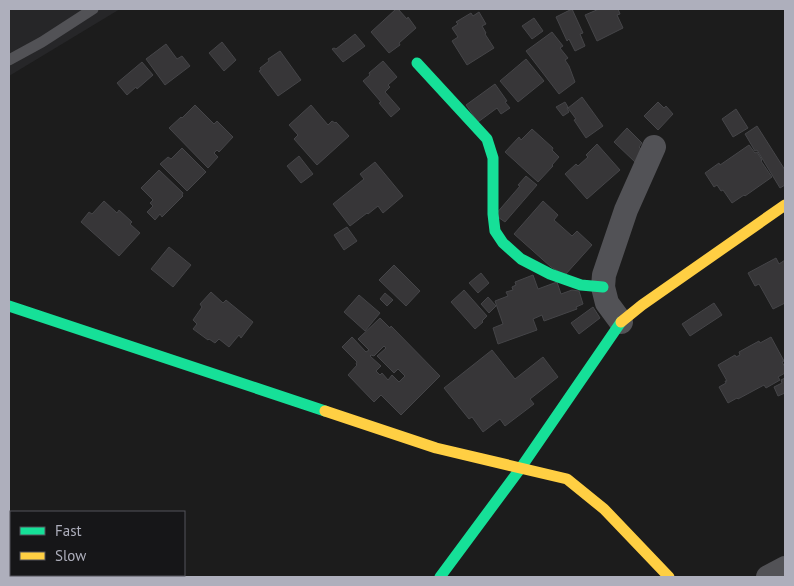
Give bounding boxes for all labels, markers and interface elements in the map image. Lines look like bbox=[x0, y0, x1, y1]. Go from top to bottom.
legend bbox=[10, 511, 185, 576]
text: Fast bbox=[55, 521, 82, 540]
text: Slow bbox=[55, 546, 86, 565]

